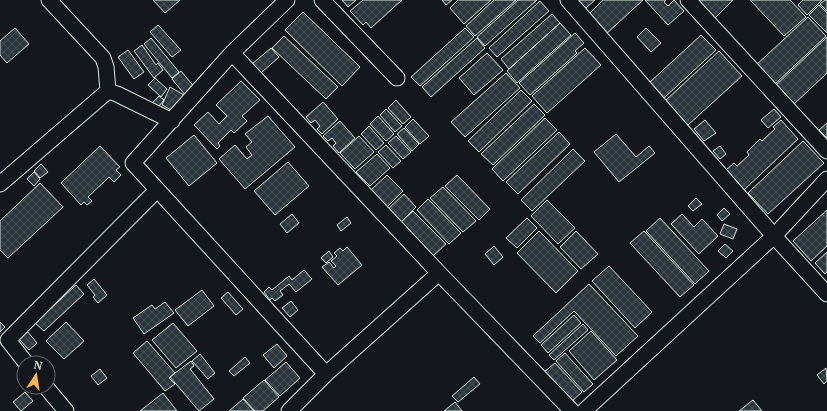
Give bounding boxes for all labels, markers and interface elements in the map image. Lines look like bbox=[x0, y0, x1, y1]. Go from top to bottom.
north arrow bbox=[16, 355, 56, 395]
text: N bbox=[33, 358, 44, 373]

